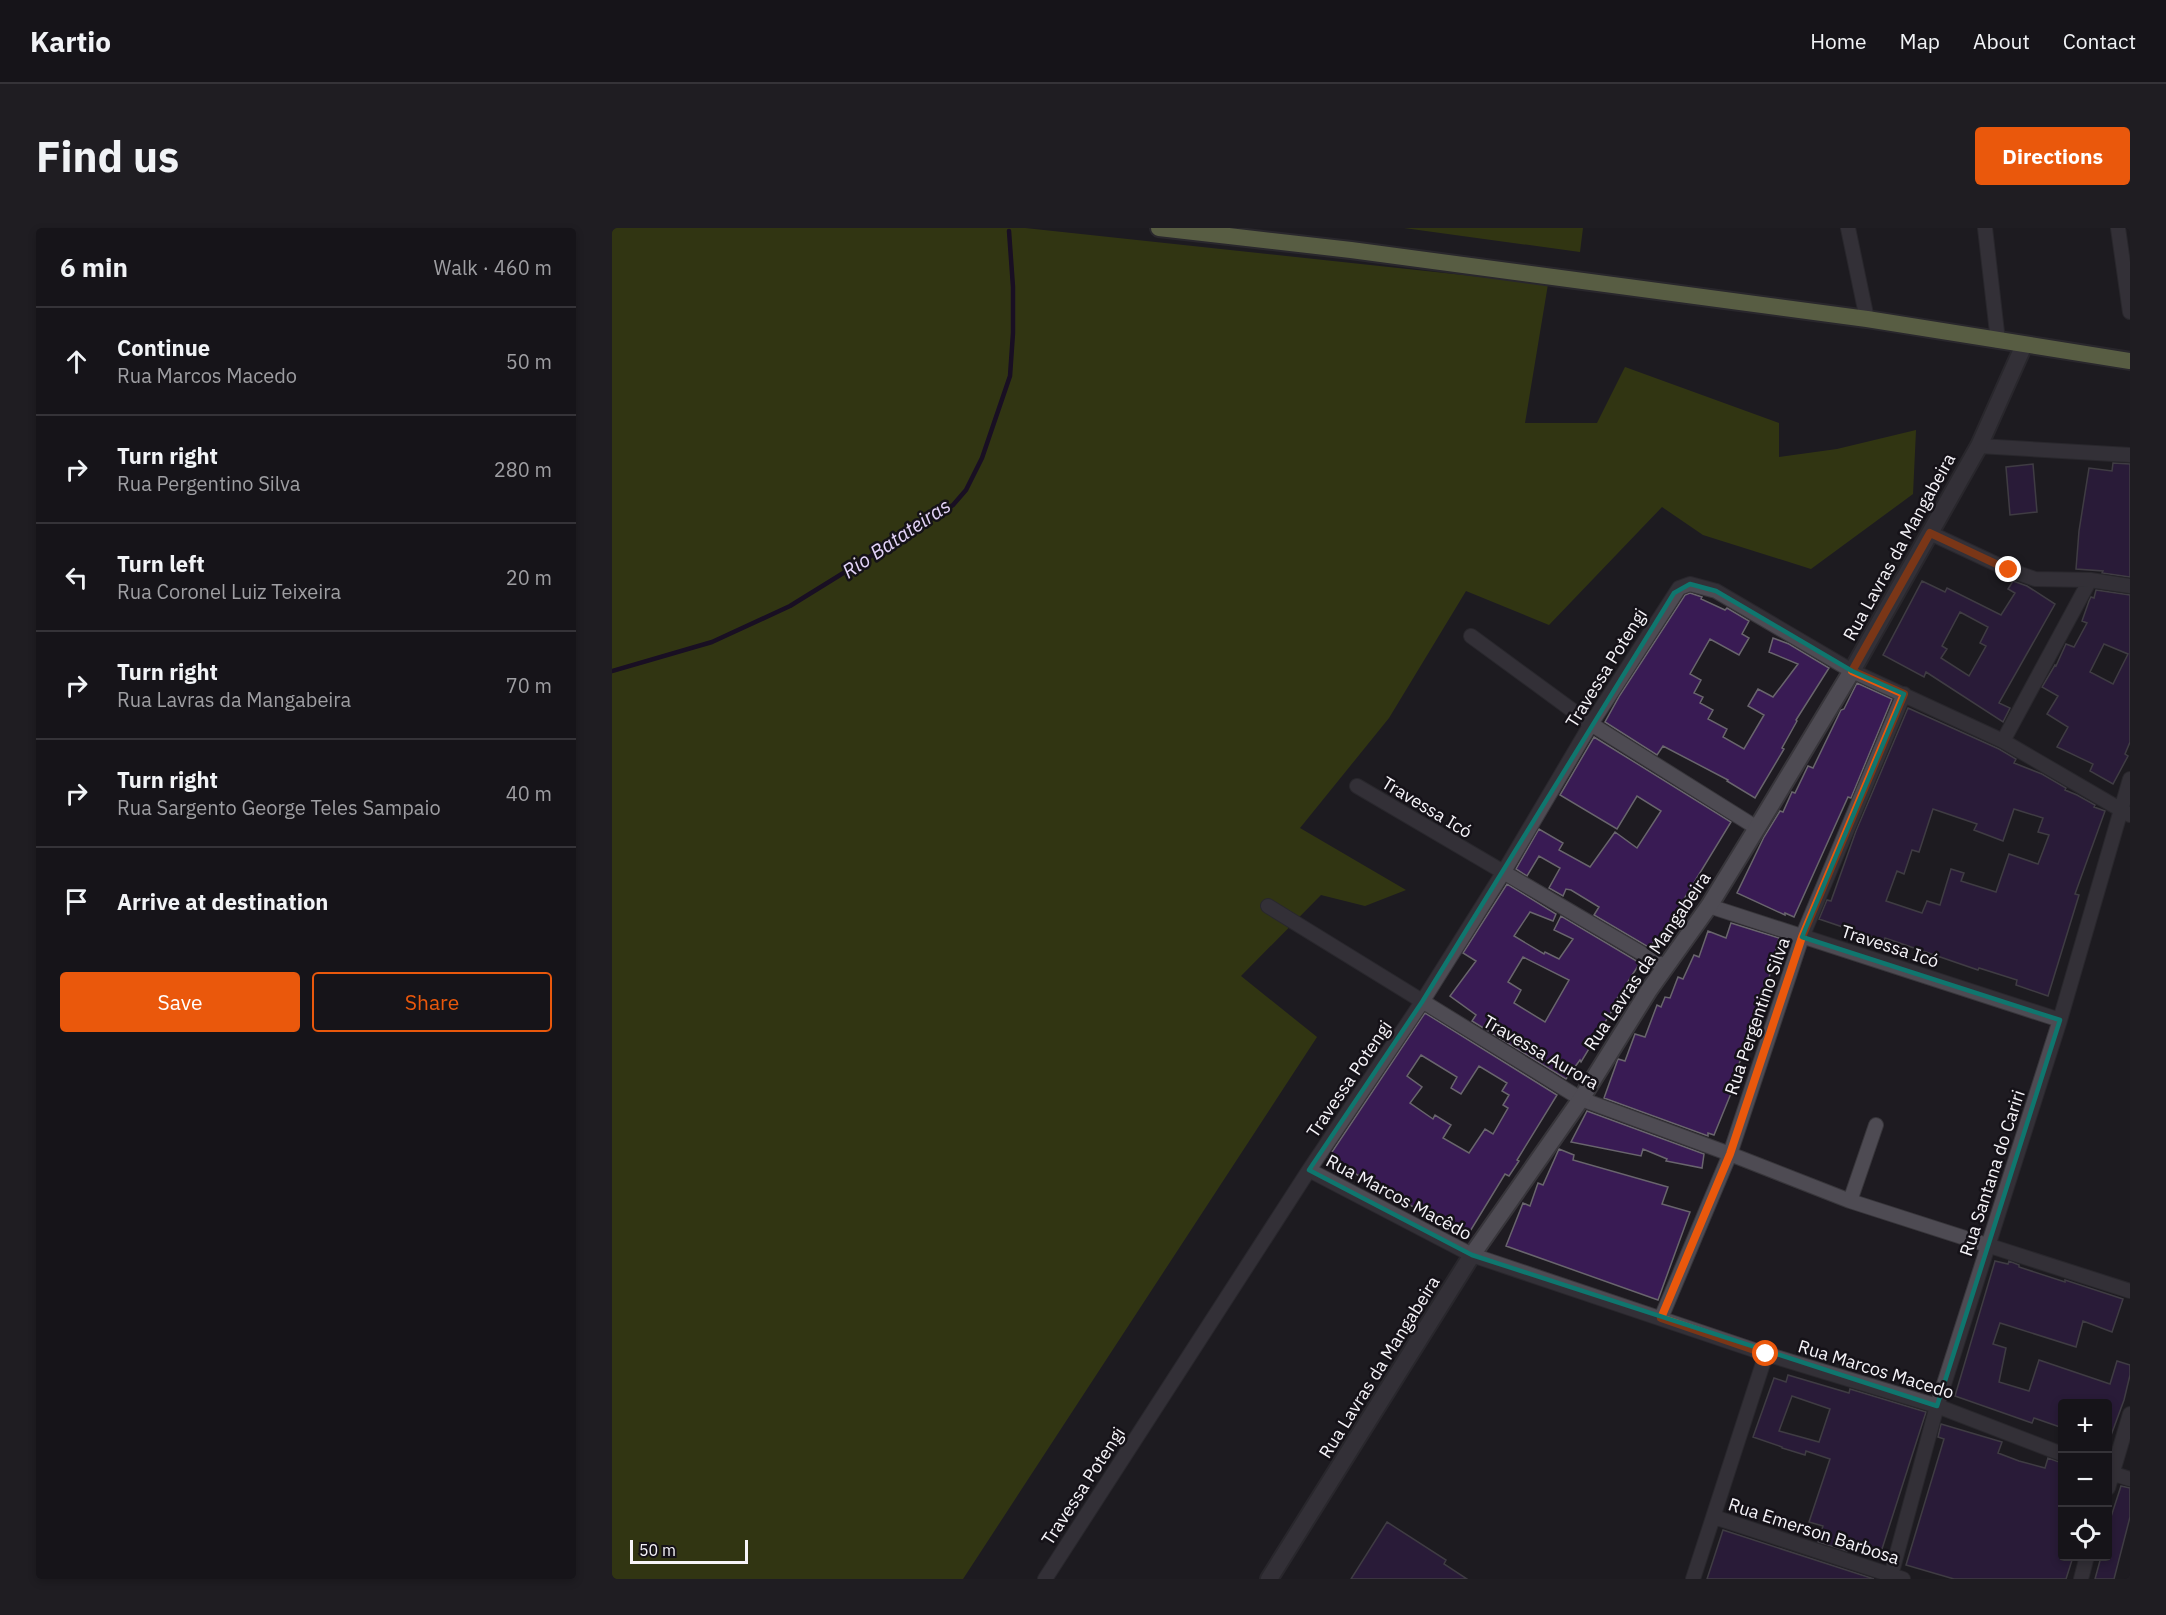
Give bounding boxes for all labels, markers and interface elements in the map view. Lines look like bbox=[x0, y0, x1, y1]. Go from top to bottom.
text: Kartio bbox=[30, 23, 111, 60]
text: Home bbox=[1810, 27, 1867, 55]
text: Map bbox=[1900, 27, 1940, 55]
text: About bbox=[1973, 27, 2030, 55]
text: Contact bbox=[2063, 27, 2136, 55]
button: Directions bbox=[1975, 127, 2130, 185]
text: Find us bbox=[36, 129, 179, 184]
text: 6 min bbox=[60, 250, 128, 284]
text: Walk · 460 m bbox=[434, 254, 552, 281]
text: Continue bbox=[117, 333, 210, 362]
icon: ahead bbox=[60, 345, 93, 378]
text: 50 m bbox=[506, 348, 552, 375]
text: Rua Marcos Macedo bbox=[117, 362, 297, 389]
text: Turn right bbox=[117, 441, 218, 470]
street label: Rua Lavras da Mangabeira bbox=[1838, 449, 1960, 645]
icon: right bbox=[60, 453, 93, 486]
text: 280 m bbox=[494, 456, 552, 483]
text: Rua Pergentino Silva bbox=[117, 470, 300, 497]
water label: Rio Batateiras bbox=[836, 492, 956, 584]
text: Turn left bbox=[117, 549, 205, 578]
route end bbox=[1995, 556, 2021, 582]
icon: left bbox=[60, 561, 93, 594]
text: 20 m bbox=[506, 564, 552, 591]
text: Rua Coronel Luiz Teixeira bbox=[117, 578, 341, 605]
street label: Travessa Potengi bbox=[1560, 604, 1652, 732]
text: Turn right bbox=[117, 657, 218, 686]
icon: right bbox=[60, 669, 93, 702]
text: 70 m bbox=[506, 672, 552, 699]
text: Rua Lavras da Mangabeira bbox=[117, 686, 351, 713]
text: Turn right bbox=[117, 765, 218, 794]
street label: Travessa Icó bbox=[1378, 771, 1476, 843]
icon: right bbox=[60, 777, 93, 810]
text: 40 m bbox=[506, 780, 552, 807]
text: Rua Sargento George Teles Sampaio bbox=[117, 794, 441, 821]
street label: Rua Lavras da Mangabeira bbox=[1579, 867, 1716, 1055]
icon: arrive bbox=[60, 885, 93, 918]
text: Arrive at destination bbox=[117, 887, 328, 916]
street label: Travessa Icó bbox=[1838, 919, 1942, 973]
street label: Rua Pergentino Silva bbox=[1719, 934, 1795, 1098]
button: Save bbox=[60, 972, 300, 1032]
button: Share bbox=[312, 972, 552, 1032]
street label: Travessa Aurora bbox=[1479, 1010, 1603, 1095]
street label: Travessa Potengi bbox=[1301, 1016, 1397, 1142]
street label: Rua Santana do Cariri bbox=[1954, 1087, 2030, 1259]
street label: Rua Marcos Macêdo bbox=[1322, 1149, 1476, 1245]
street label: Rua Lavras da Mangabeira bbox=[1313, 1271, 1445, 1463]
street label: Rua Marcos Macedo bbox=[1795, 1334, 1957, 1404]
route start bbox=[1752, 1340, 1778, 1366]
map controls bbox=[2058, 1399, 2112, 1561]
button: + bbox=[2058, 1399, 2112, 1453]
street label: Travessa Potengi bbox=[1036, 1423, 1130, 1549]
button: − bbox=[2058, 1453, 2112, 1507]
street label: Rua Emerson Barbosa bbox=[1726, 1492, 1903, 1570]
button: locate bbox=[2058, 1507, 2112, 1561]
scale bar bbox=[630, 1537, 748, 1564]
text: 50 m bbox=[639, 1540, 676, 1560]

